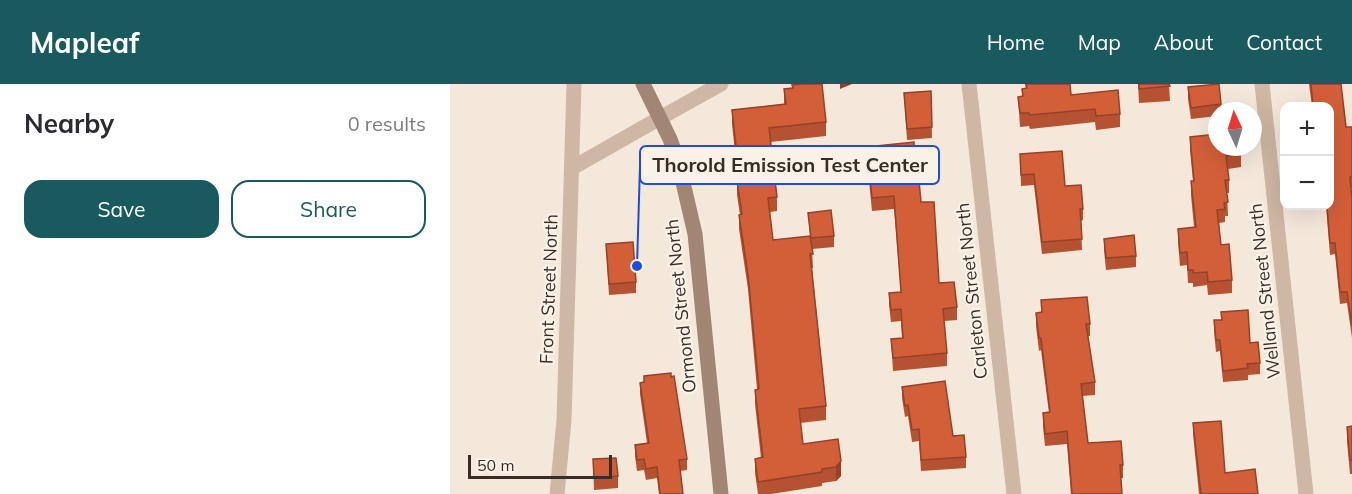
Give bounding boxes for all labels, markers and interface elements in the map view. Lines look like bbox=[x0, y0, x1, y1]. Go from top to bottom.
text: Mapleaf bbox=[30, 25, 139, 60]
text: Home bbox=[987, 29, 1045, 55]
text: Map bbox=[1078, 29, 1121, 55]
text: About bbox=[1154, 29, 1213, 55]
text: Contact bbox=[1246, 29, 1322, 55]
north arrow bbox=[1208, 102, 1262, 156]
map controls bbox=[1280, 102, 1334, 210]
button: + bbox=[1280, 102, 1334, 156]
text: Nearby bbox=[24, 107, 114, 140]
text: 0 results bbox=[348, 111, 426, 136]
callout: Thorold Emission Test Center bbox=[640, 146, 939, 184]
text: Thorold Emission Test Center bbox=[652, 152, 928, 177]
button: − bbox=[1280, 156, 1334, 210]
button: Save bbox=[24, 180, 219, 238]
button: Share bbox=[231, 180, 426, 238]
street label: Carleton Street North bbox=[951, 202, 992, 380]
street label: Welland Street North bbox=[1244, 202, 1285, 380]
street label: Front Street North bbox=[534, 214, 563, 364]
street label: Ormond Street North bbox=[660, 218, 701, 394]
scale bar bbox=[468, 452, 612, 480]
text: 50 m bbox=[477, 455, 514, 475]

